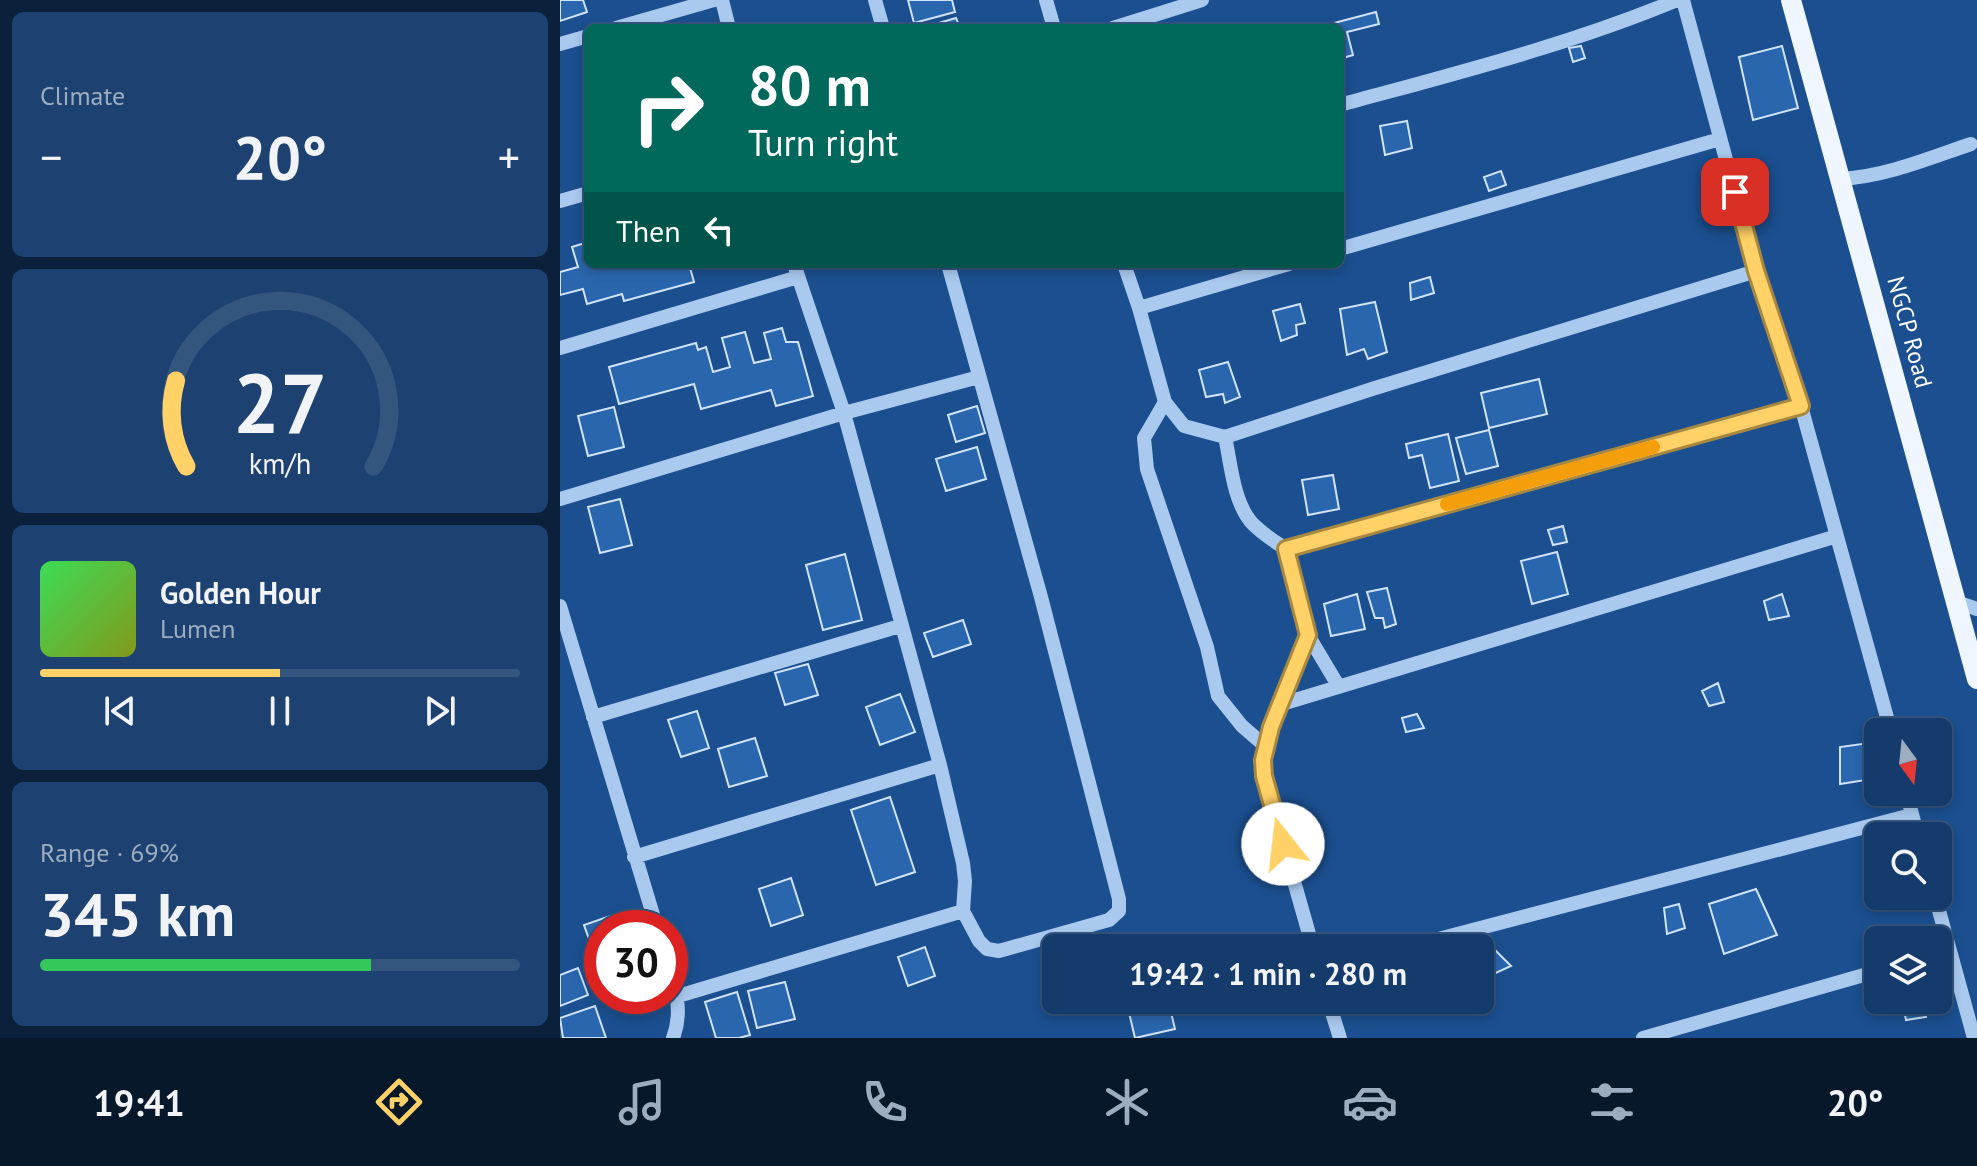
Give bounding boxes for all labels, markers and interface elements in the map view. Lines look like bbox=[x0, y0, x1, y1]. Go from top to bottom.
text: 80 m bbox=[748, 49, 871, 121]
icon: right bbox=[616, 56, 720, 160]
text: Climate bbox=[40, 79, 125, 112]
text: 20° bbox=[233, 118, 327, 196]
text: Turn right bbox=[748, 119, 898, 166]
text: − bbox=[40, 128, 62, 185]
text: + bbox=[498, 128, 520, 185]
pin bbox=[1701, 158, 1769, 226]
icon: arrive bbox=[1713, 170, 1757, 214]
icon: left bbox=[697, 208, 741, 252]
text: Then bbox=[616, 211, 681, 250]
street label: NGCP Road bbox=[1880, 273, 1940, 391]
text: 27 bbox=[233, 347, 327, 455]
text: km/h bbox=[249, 445, 311, 482]
text: Golden Hour bbox=[160, 573, 321, 612]
text: Lumen bbox=[160, 612, 235, 645]
icon: previous bbox=[98, 689, 142, 733]
icon: pause bbox=[258, 689, 302, 733]
icon: next bbox=[418, 689, 462, 733]
north arrow bbox=[1864, 718, 1952, 806]
map controls bbox=[1864, 718, 1952, 1014]
position arrow bbox=[1241, 802, 1325, 886]
button: search bbox=[1864, 822, 1952, 910]
text: Range · 69% bbox=[40, 836, 179, 869]
text: 345 km bbox=[40, 875, 235, 953]
speed limit sign: 30 bbox=[584, 910, 688, 1014]
button: layers bbox=[1864, 926, 1952, 1014]
text: 19:42 · 1 min · 280 m bbox=[1129, 954, 1407, 993]
icon: directions bbox=[371, 1074, 427, 1130]
icon: music bbox=[614, 1074, 670, 1130]
icon: phone bbox=[857, 1074, 913, 1130]
icon: climate bbox=[1099, 1074, 1155, 1130]
icon: car bbox=[1342, 1074, 1398, 1130]
icon: filters bbox=[1584, 1074, 1640, 1130]
text: 19:41 bbox=[93, 1079, 185, 1126]
text: 20° bbox=[1827, 1079, 1884, 1126]

